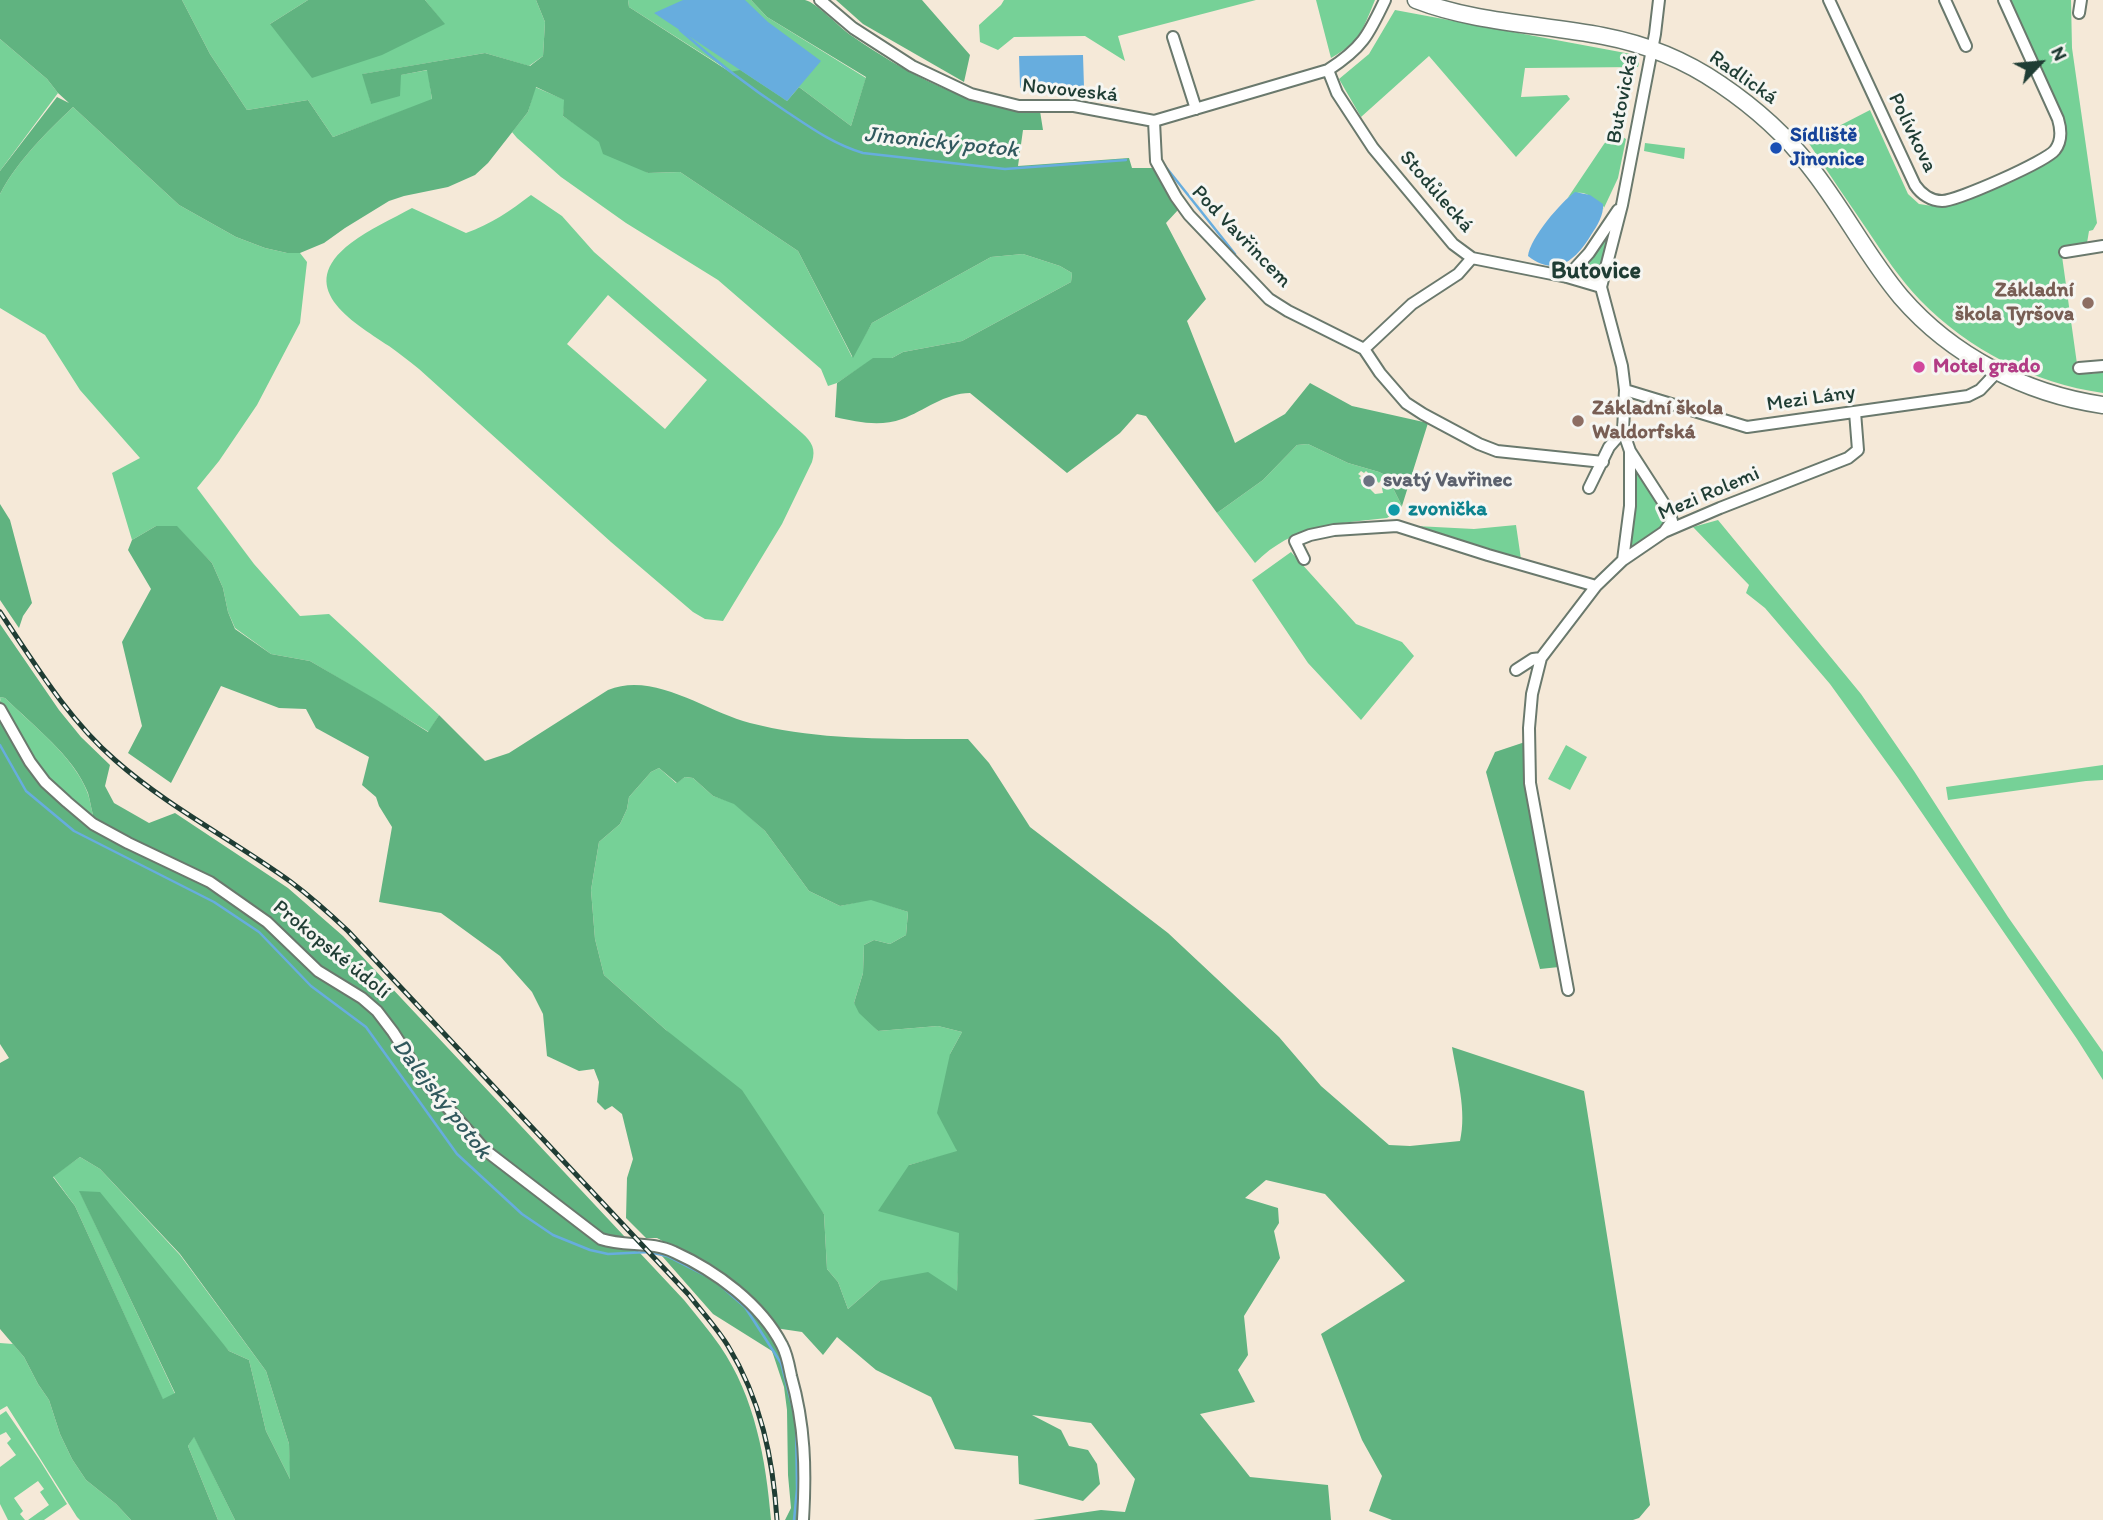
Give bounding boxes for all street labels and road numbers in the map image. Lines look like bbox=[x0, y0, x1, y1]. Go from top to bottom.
street label: Radlická bbox=[1704, 45, 1782, 111]
street label: Butovická bbox=[1602, 52, 1644, 146]
street label: Novoveská bbox=[1021, 73, 1119, 109]
street label: Polívkova bbox=[1882, 89, 1942, 177]
street label: Stodůlecká bbox=[1393, 146, 1479, 238]
street label: Pod Vavřincem bbox=[1186, 180, 1296, 294]
street label: Mezi Lány bbox=[1765, 380, 1857, 418]
street label: Mezi Rolemi bbox=[1654, 461, 1764, 527]
street label: Prokopské údolí bbox=[267, 895, 395, 1005]

